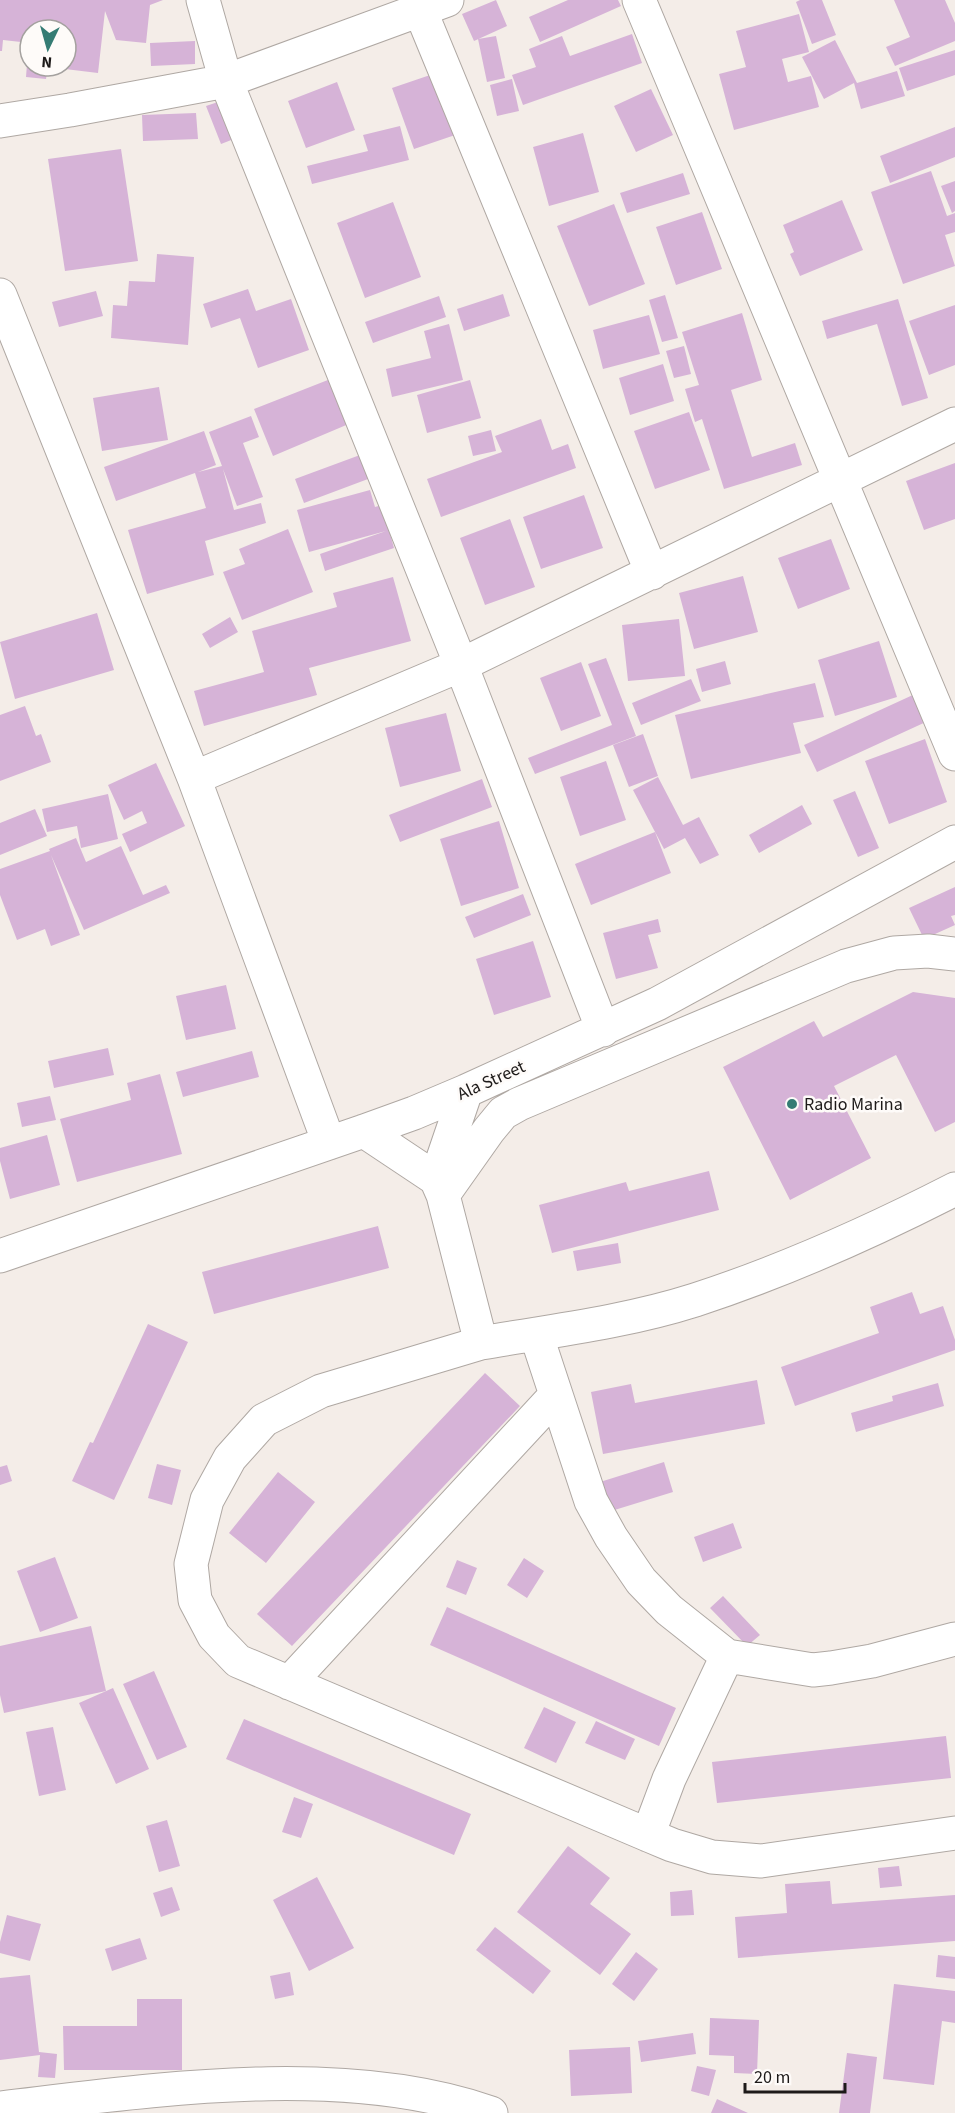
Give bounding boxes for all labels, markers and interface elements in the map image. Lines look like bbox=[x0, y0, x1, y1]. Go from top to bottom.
north arrow bbox=[18, 18, 78, 78]
text: N bbox=[41, 51, 53, 73]
street label: Ala Street bbox=[453, 1054, 529, 1107]
place label: Radio Marina bbox=[804, 1092, 903, 1117]
marker: Radio Marina bbox=[785, 1097, 799, 1111]
scale bar bbox=[745, 2056, 846, 2094]
text: 20 m bbox=[754, 2065, 790, 2090]

